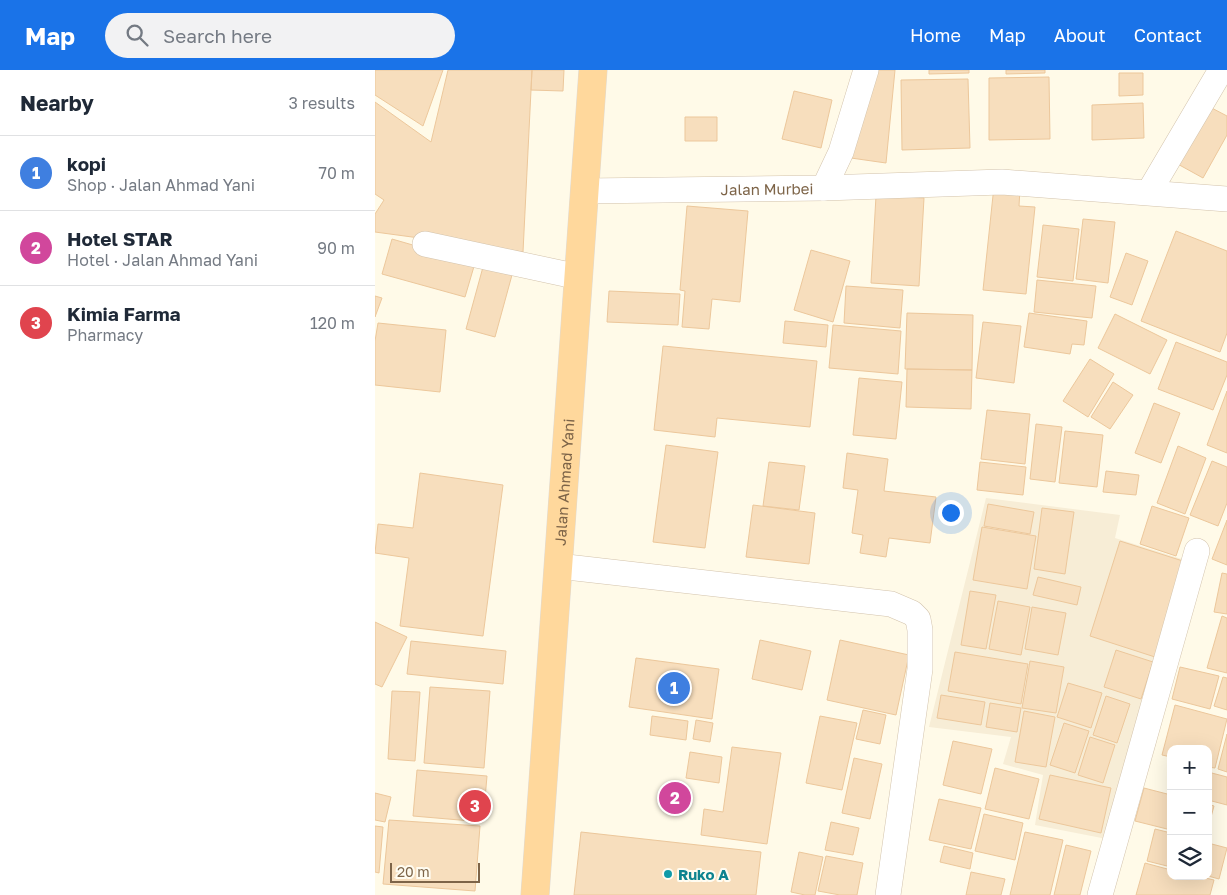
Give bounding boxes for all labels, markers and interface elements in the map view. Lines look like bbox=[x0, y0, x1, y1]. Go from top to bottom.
search box bbox=[105, 13, 455, 58]
text: Map bbox=[25, 21, 75, 50]
icon: search bbox=[123, 21, 151, 49]
text: Search here bbox=[163, 24, 272, 47]
text: Home bbox=[910, 24, 961, 46]
text: Map bbox=[989, 24, 1026, 46]
text: About bbox=[1054, 24, 1106, 46]
text: Contact bbox=[1134, 24, 1202, 46]
text: Nearby bbox=[20, 90, 94, 116]
text: 3 results bbox=[288, 93, 355, 113]
text: kopi bbox=[67, 152, 106, 175]
text: 1 bbox=[32, 163, 40, 183]
text: 70 m bbox=[318, 163, 355, 183]
text: Shop · Jalan Ahmad Yani bbox=[67, 175, 255, 195]
street label: Jalan Murbei bbox=[720, 179, 814, 198]
text: Hotel STAR bbox=[67, 227, 173, 250]
text: 2 bbox=[31, 238, 41, 258]
text: 90 m bbox=[317, 238, 355, 258]
text: Hotel · Jalan Ahmad Yani bbox=[67, 250, 258, 270]
text: Kimia Farma bbox=[67, 302, 181, 325]
text: 3 bbox=[31, 313, 41, 333]
text: 120 m bbox=[310, 313, 355, 333]
text: Pharmacy bbox=[67, 325, 143, 345]
street label: Jalan Ahmad Yani bbox=[551, 418, 577, 546]
your location bbox=[938, 500, 964, 526]
pin: 1 bbox=[658, 669, 690, 707]
map controls bbox=[1167, 745, 1212, 880]
button: + bbox=[1167, 745, 1212, 790]
pin: 2 bbox=[659, 779, 691, 817]
pin: 3 bbox=[459, 787, 491, 825]
button: − bbox=[1167, 790, 1212, 835]
button: layers bbox=[1167, 835, 1212, 880]
scale bar bbox=[390, 860, 480, 883]
text: 20 m bbox=[397, 863, 430, 880]
place label: Ruko A bbox=[678, 865, 729, 883]
marker: Ruko A bbox=[662, 868, 674, 880]

